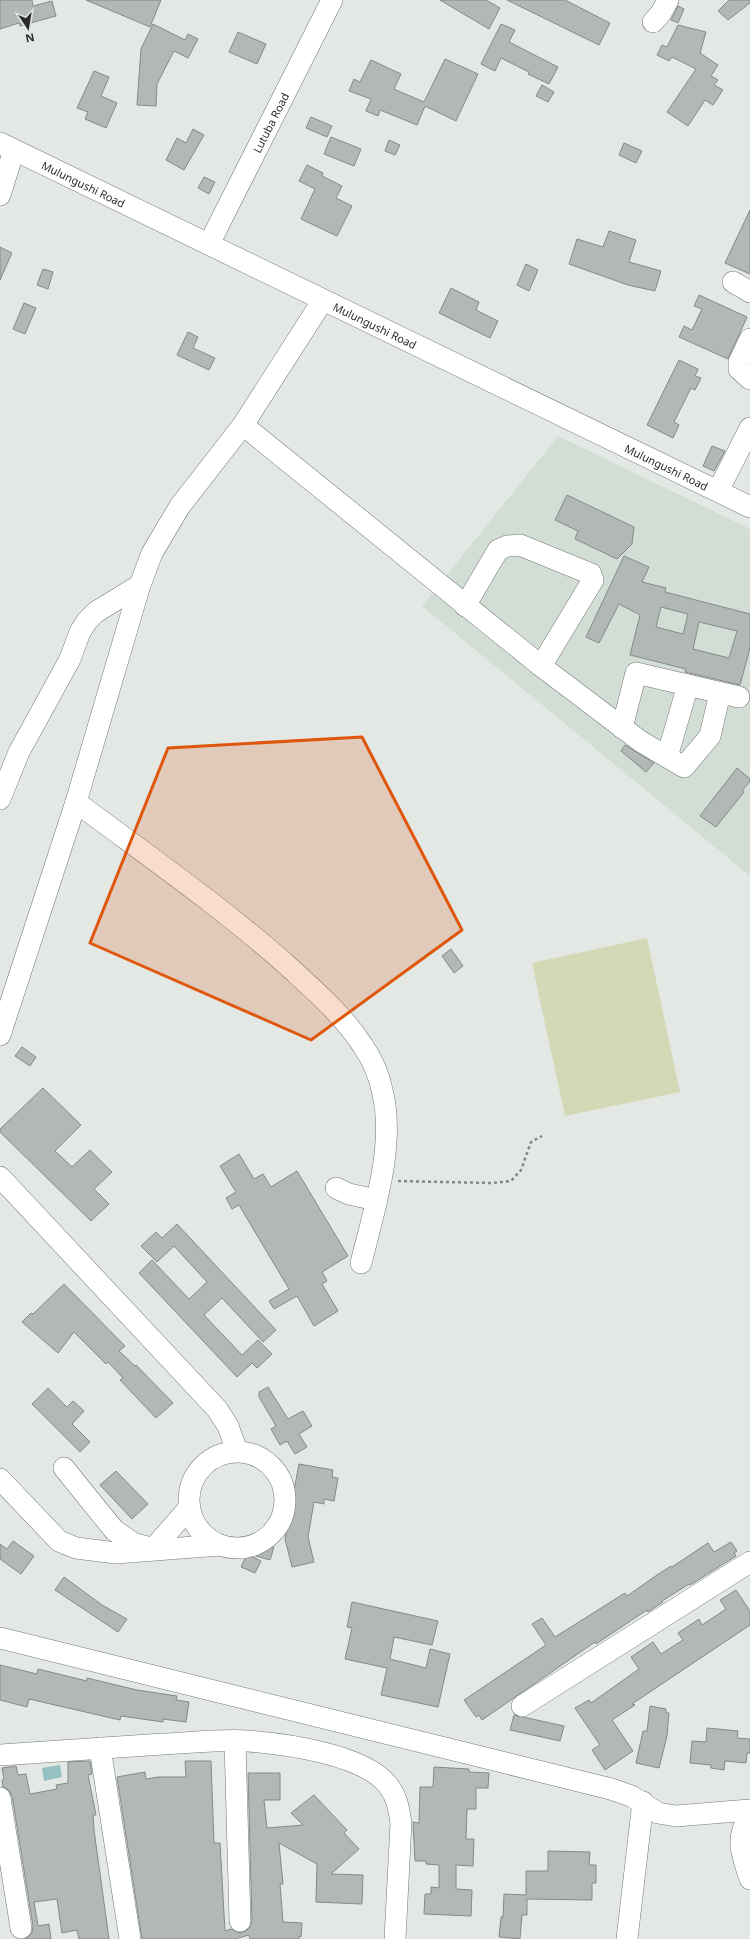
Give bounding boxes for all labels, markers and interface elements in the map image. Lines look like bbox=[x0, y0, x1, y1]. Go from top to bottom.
north arrow bbox=[8, 8, 48, 48]
text: N bbox=[24, 30, 36, 47]
street label: Lutuba Road bbox=[249, 90, 292, 155]
street label: Mulungushi Road bbox=[39, 157, 128, 210]
street label: Mulungushi Road bbox=[331, 298, 419, 352]
street label: Mulungushi Road bbox=[622, 440, 711, 493]

